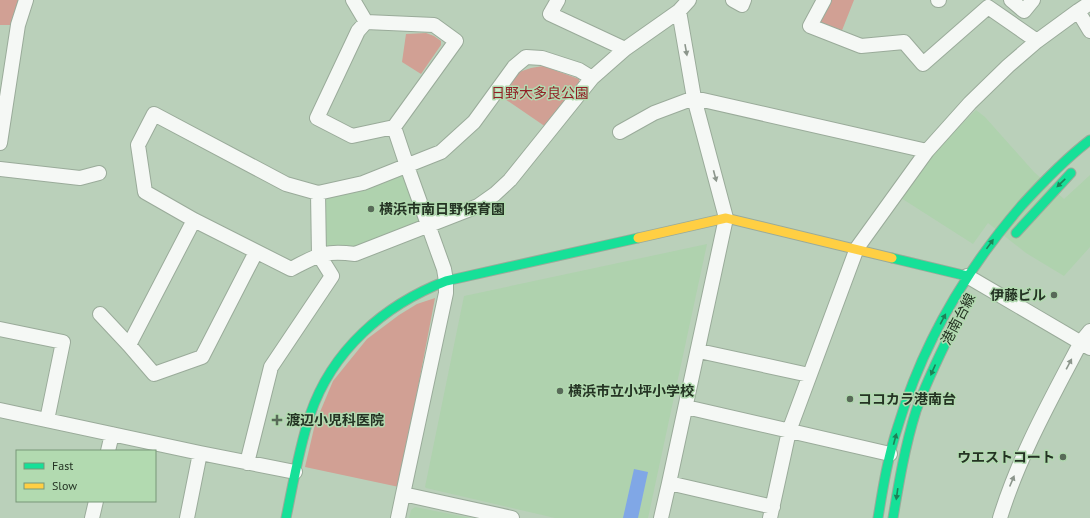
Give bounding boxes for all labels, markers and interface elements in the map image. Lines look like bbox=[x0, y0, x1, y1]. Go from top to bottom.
one-way arrow bbox=[683, 44, 689, 56]
park label: 日野大多良公園 bbox=[491, 84, 589, 102]
one-way arrow bbox=[712, 171, 718, 183]
one-way arrow bbox=[1056, 178, 1066, 188]
place label: 横浜市南日野保育園 bbox=[379, 200, 505, 218]
marker: 横浜市南日野保育園 bbox=[366, 204, 376, 214]
one-way arrow bbox=[986, 239, 994, 249]
place label: 伊藤ビル bbox=[990, 286, 1046, 304]
street label: 港南台線 bbox=[937, 290, 979, 348]
marker: 伊藤ビル bbox=[1049, 290, 1059, 300]
one-way arrow bbox=[940, 313, 947, 325]
one-way arrow bbox=[1066, 358, 1072, 370]
one-way arrow bbox=[930, 364, 936, 376]
place label: 横浜市立小坪小学校 bbox=[568, 382, 694, 400]
marker: 横浜市立小坪小学校 bbox=[555, 386, 565, 396]
place label: ココカラ港南台 bbox=[858, 390, 956, 408]
marker: ココカラ港南台 bbox=[845, 394, 855, 404]
place label: 渡辺小児科医院 bbox=[286, 411, 384, 429]
marker: 渡辺小児科医院 bbox=[271, 414, 283, 426]
one-way arrow bbox=[892, 433, 898, 445]
place label: ウエストコート bbox=[957, 448, 1055, 466]
legend bbox=[16, 450, 156, 502]
marker: ウエストコート bbox=[1058, 452, 1068, 462]
text: Fast bbox=[52, 458, 73, 473]
one-way arrow bbox=[1009, 475, 1015, 487]
text: Slow bbox=[52, 478, 77, 493]
one-way arrow bbox=[894, 488, 900, 500]

